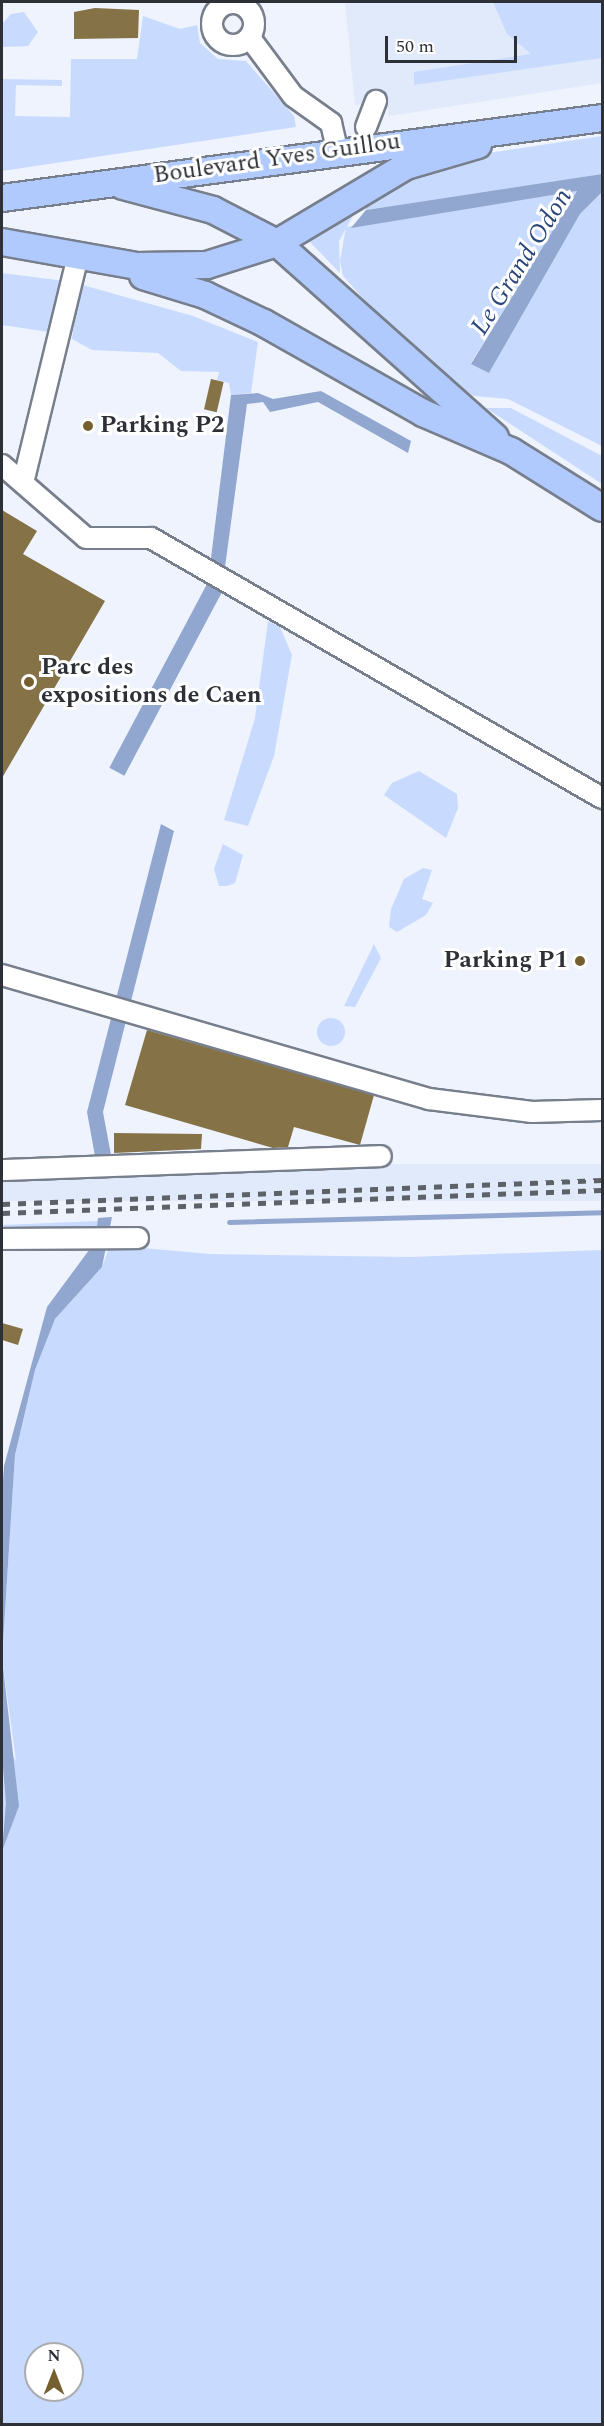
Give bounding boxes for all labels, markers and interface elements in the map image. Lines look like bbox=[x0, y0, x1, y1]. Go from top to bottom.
scale bar bbox=[388, 24, 520, 62]
text: 50 m bbox=[396, 33, 434, 60]
street label: Boulevard Yves Guillou bbox=[152, 127, 402, 191]
water label: Le Grand Odon bbox=[465, 183, 579, 341]
place label: Parking P2 bbox=[100, 412, 225, 440]
marker: Parking P2 bbox=[81, 419, 95, 433]
place label: Parc des expositions de Caen bbox=[41, 654, 262, 710]
marker: Parc des expositions de Caen bbox=[22, 675, 36, 689]
place label: Parking P1 bbox=[443, 947, 568, 975]
marker: Parking P1 bbox=[573, 954, 587, 968]
north arrow bbox=[24, 2342, 84, 2402]
text: N bbox=[47, 2344, 61, 2368]

